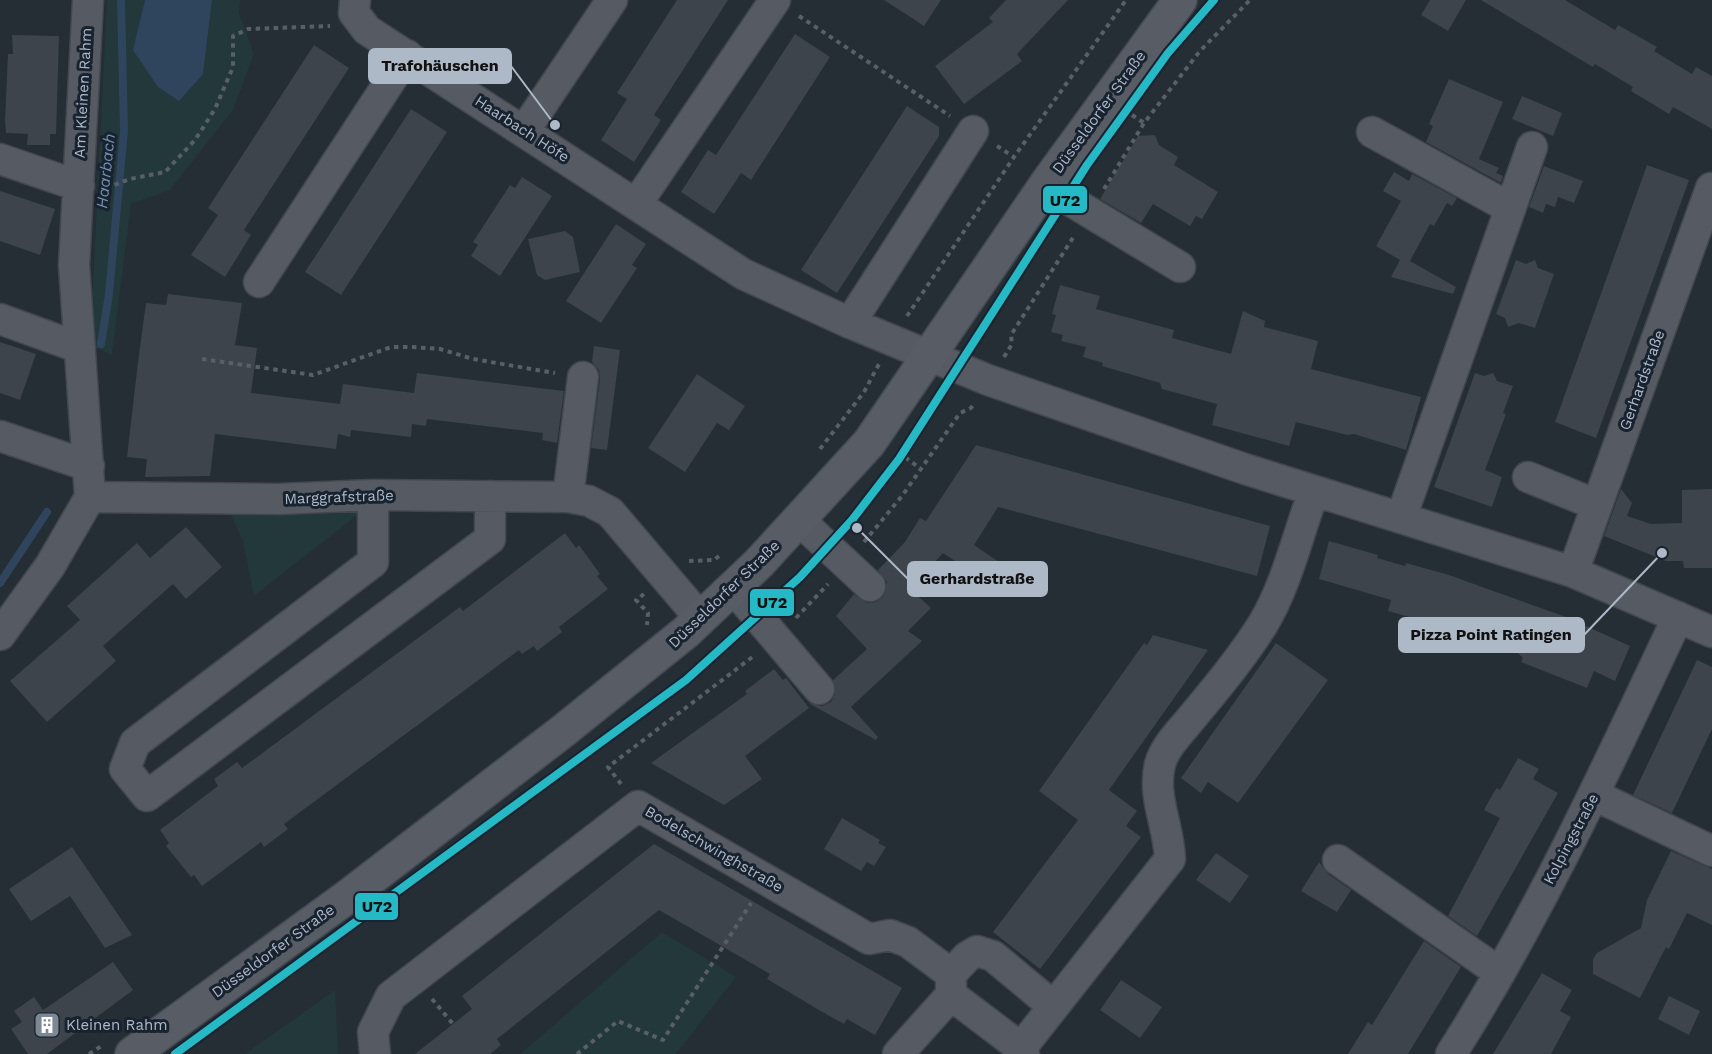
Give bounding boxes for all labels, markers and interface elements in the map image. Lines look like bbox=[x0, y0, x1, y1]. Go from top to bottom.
street label: Am Kleinen Rahm bbox=[71, 27, 95, 159]
street label: Düsseldorfer Straße bbox=[1048, 47, 1150, 177]
callout: Trafohäuschen bbox=[369, 49, 511, 83]
text: Trafohäuschen bbox=[381, 56, 499, 75]
street label: Haarbach Höfe bbox=[471, 92, 573, 166]
water label: Haarbach bbox=[92, 133, 119, 209]
line badge: U72 bbox=[1042, 185, 1088, 214]
text: U72 bbox=[1050, 191, 1080, 210]
street label: Gerhardstraße bbox=[1616, 327, 1668, 433]
street label: Marggrafstraße bbox=[284, 486, 394, 508]
street label: Düsseldorfer Straße bbox=[665, 536, 783, 652]
callout: Gerhardstraße bbox=[908, 562, 1047, 596]
text: Gerhardstraße bbox=[920, 569, 1034, 588]
line badge: U72 bbox=[749, 588, 795, 617]
text: U72 bbox=[757, 593, 787, 612]
callout: Pizza Point Ratingen bbox=[1399, 618, 1584, 652]
text: Pizza Point Ratingen bbox=[1410, 625, 1572, 644]
street label: Kolpingstraße bbox=[1540, 791, 1602, 887]
street label: Bodelschwinghstraße bbox=[642, 802, 786, 896]
line badge: U72 bbox=[354, 892, 399, 921]
text: U72 bbox=[362, 897, 392, 916]
street label: Düsseldorfer Straße bbox=[208, 900, 338, 1002]
building icon: Kleinen Rahm bbox=[32, 1010, 62, 1040]
place label: Kleinen Rahm bbox=[66, 1016, 167, 1034]

